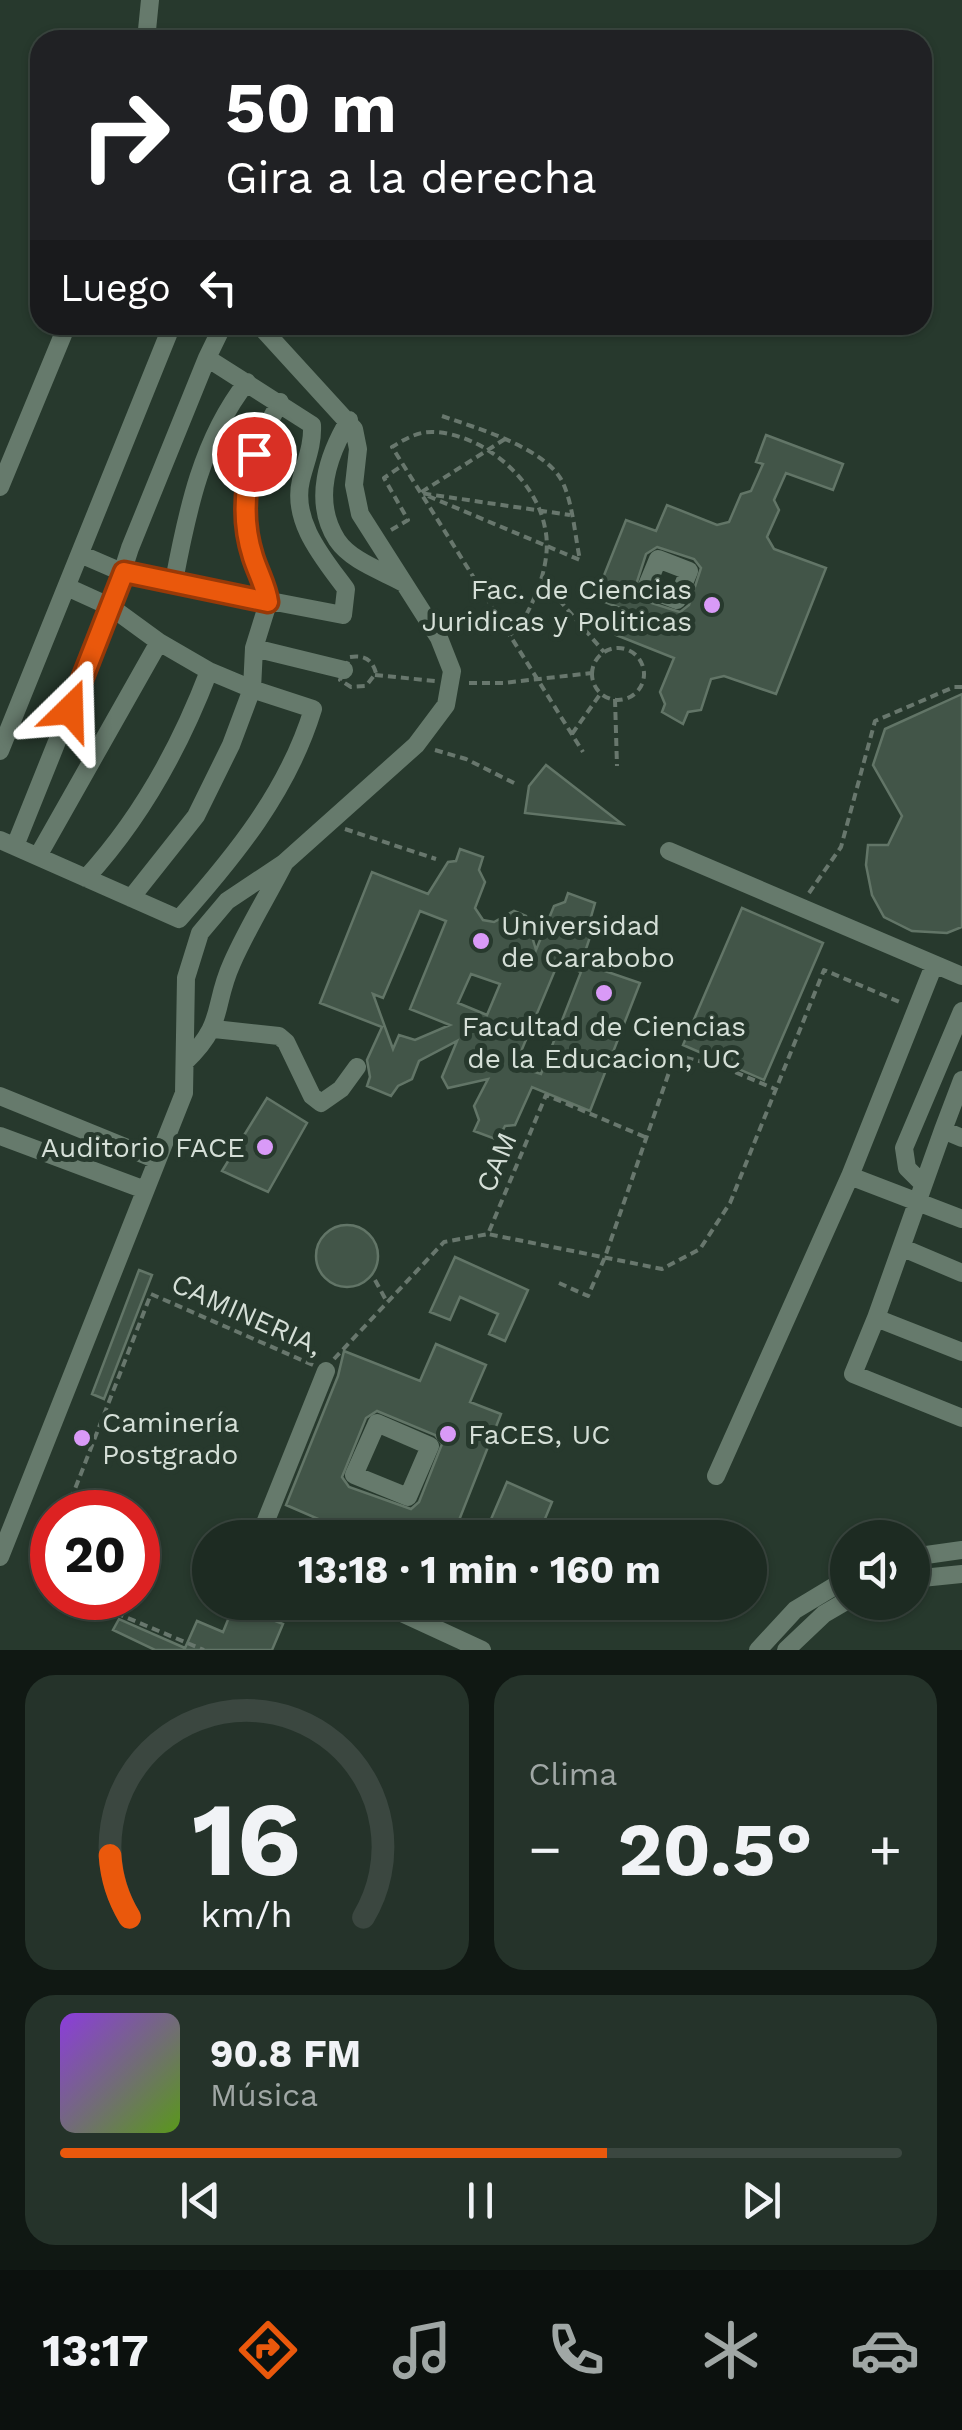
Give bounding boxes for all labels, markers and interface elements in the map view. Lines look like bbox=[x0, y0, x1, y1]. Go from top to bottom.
text: 50 m bbox=[225, 67, 397, 149]
icon: right bbox=[60, 70, 190, 200]
text: Gira a la derecha bbox=[225, 151, 597, 204]
icon: left bbox=[191, 260, 246, 315]
text: Luego bbox=[60, 266, 171, 310]
pin bbox=[212, 412, 297, 497]
icon: arrive bbox=[227, 427, 282, 482]
place label: Fac. de Ciencias Juridicas y Politicas bbox=[422, 573, 692, 638]
marker: Fac. de Ciencias Juridicas y Politicas bbox=[701, 594, 723, 616]
position arrow bbox=[18, 658, 122, 762]
place label: Universidad de Carabobo bbox=[501, 909, 675, 974]
marker: Universidad de Carabobo bbox=[470, 930, 492, 952]
marker: Facultad de Ciencias de la Educacion, UC bbox=[593, 982, 615, 1004]
place label: Facultad de Ciencias de la Educacion, UC bbox=[462, 1010, 746, 1075]
street label: CAM bbox=[469, 1127, 524, 1197]
place label: Auditorio FACE bbox=[41, 1131, 245, 1164]
marker: Auditorio FACE bbox=[254, 1136, 276, 1158]
street label: CAMINERIA, bbox=[166, 1267, 327, 1362]
place label: Caminería Postgrado bbox=[102, 1406, 240, 1471]
place label: FaCES, UC bbox=[468, 1418, 611, 1451]
marker: FaCES, UC bbox=[437, 1423, 459, 1445]
marker: Caminería Postgrado bbox=[71, 1427, 93, 1449]
speed limit sign: 20 bbox=[30, 1490, 160, 1620]
map controls bbox=[830, 1520, 930, 1620]
button: sound bbox=[830, 1520, 930, 1620]
text: 13:18 · 1 min · 160 m bbox=[298, 1548, 661, 1592]
text: Clima bbox=[529, 1755, 617, 1793]
text: 16 bbox=[192, 1778, 301, 1900]
text: 20.5° bbox=[618, 1805, 813, 1893]
text: − bbox=[529, 1817, 562, 1881]
text: + bbox=[869, 1817, 902, 1881]
text: km/h bbox=[201, 1894, 293, 1936]
text: 90.8 FM bbox=[210, 2032, 361, 2076]
text: Música bbox=[210, 2076, 318, 2114]
icon: previous bbox=[173, 2173, 228, 2228]
icon: pause bbox=[453, 2173, 508, 2228]
icon: next bbox=[734, 2173, 789, 2228]
icon: directions bbox=[233, 2315, 303, 2385]
icon: music bbox=[387, 2315, 457, 2385]
icon: phone bbox=[541, 2315, 611, 2385]
icon: climate bbox=[696, 2315, 766, 2385]
icon: car bbox=[850, 2315, 920, 2385]
text: 13:17 bbox=[42, 2324, 149, 2377]

